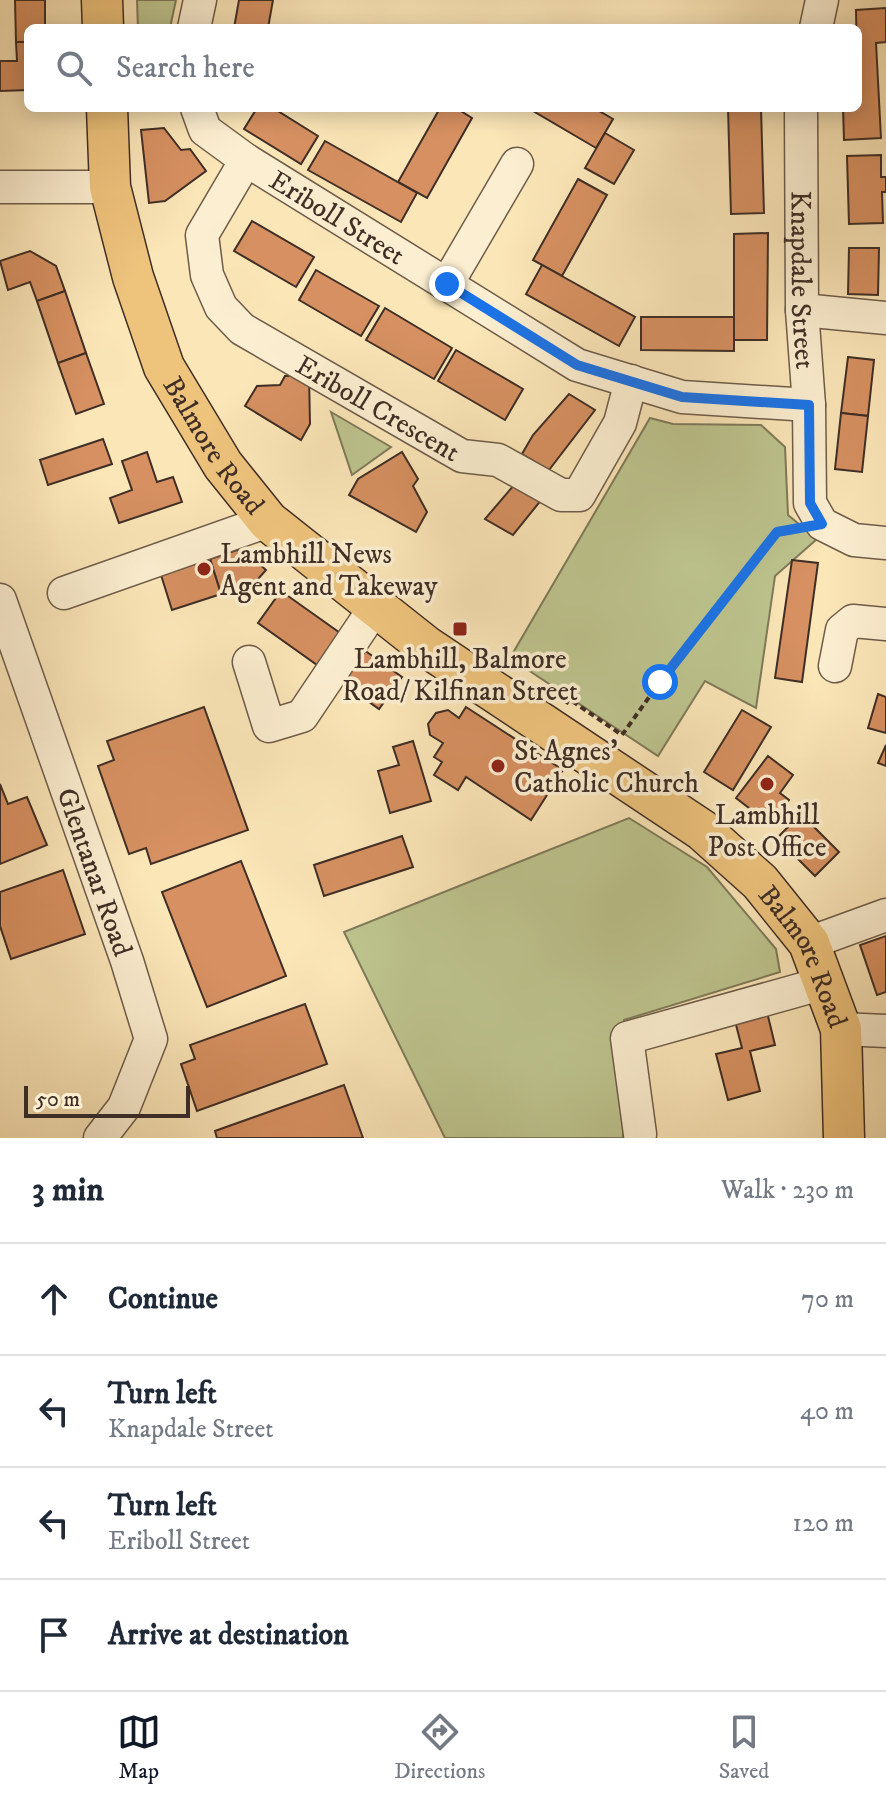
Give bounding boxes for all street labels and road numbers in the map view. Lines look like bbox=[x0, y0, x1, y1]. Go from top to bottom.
street label: Eriboll Street bbox=[263, 163, 411, 273]
street label: Knapdale Street bbox=[782, 191, 822, 370]
street label: Eriboll Crescent bbox=[289, 348, 466, 470]
street label: Balmore Road bbox=[155, 370, 272, 522]
street label: Glentanar Road bbox=[48, 783, 140, 961]
street label: Balmore Road bbox=[750, 878, 855, 1033]

